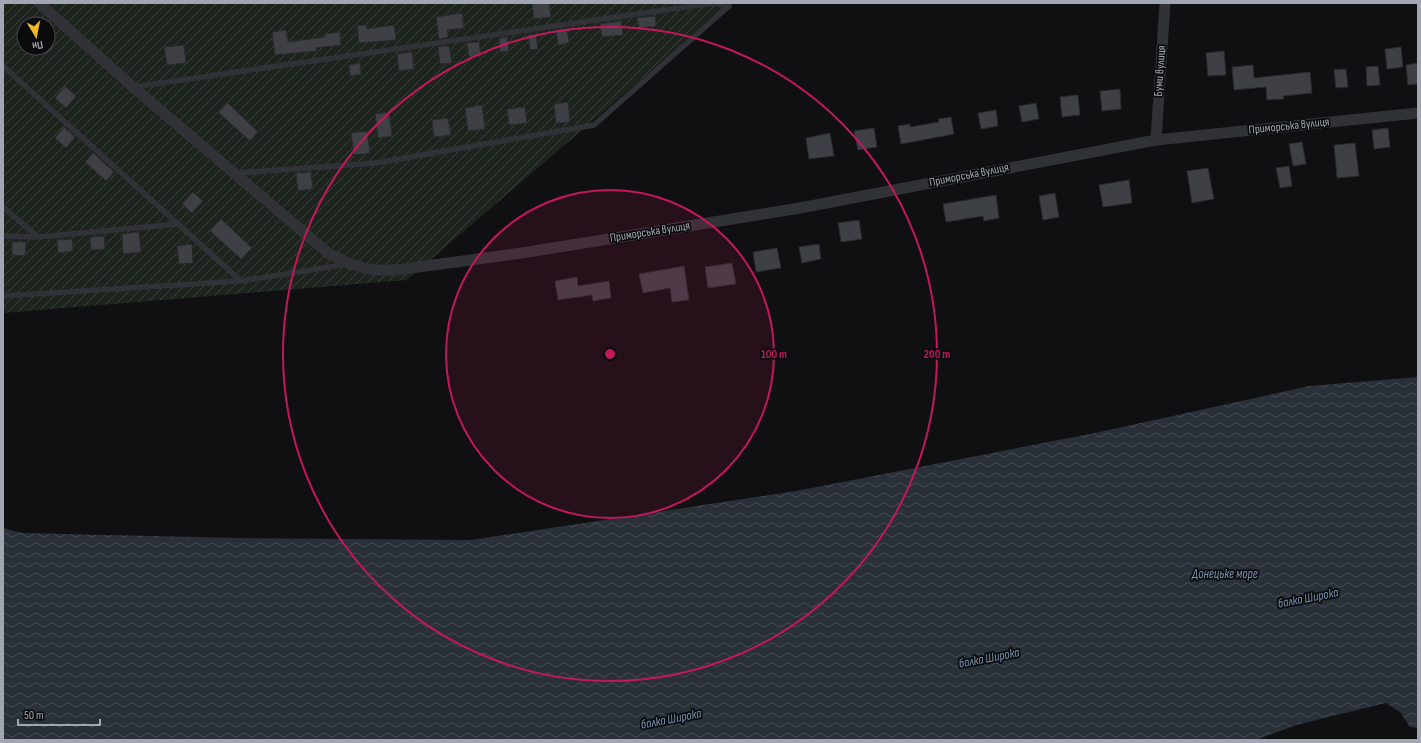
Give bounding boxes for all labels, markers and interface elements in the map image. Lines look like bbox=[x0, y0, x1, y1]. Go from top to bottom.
north arrow bbox=[16, 16, 56, 56]
text: Пн bbox=[31, 38, 44, 53]
street label: Буми вулиця bbox=[1151, 45, 1169, 97]
street label: Приморська вулиця bbox=[1248, 114, 1330, 138]
street label: Приморська вулиця bbox=[928, 160, 1010, 190]
street label: Приморська вулиця bbox=[609, 218, 691, 246]
centre of rings bbox=[603, 347, 617, 361]
text: 100 m bbox=[761, 347, 787, 362]
text: 200 m bbox=[924, 347, 950, 362]
water label: Донецьке море bbox=[1191, 566, 1258, 582]
water label: балка Широка bbox=[1276, 584, 1340, 612]
water label: балка Широка bbox=[957, 644, 1021, 672]
scale bar bbox=[18, 701, 100, 727]
water label: балка Широка bbox=[639, 705, 703, 733]
text: 50 m bbox=[24, 708, 44, 723]

